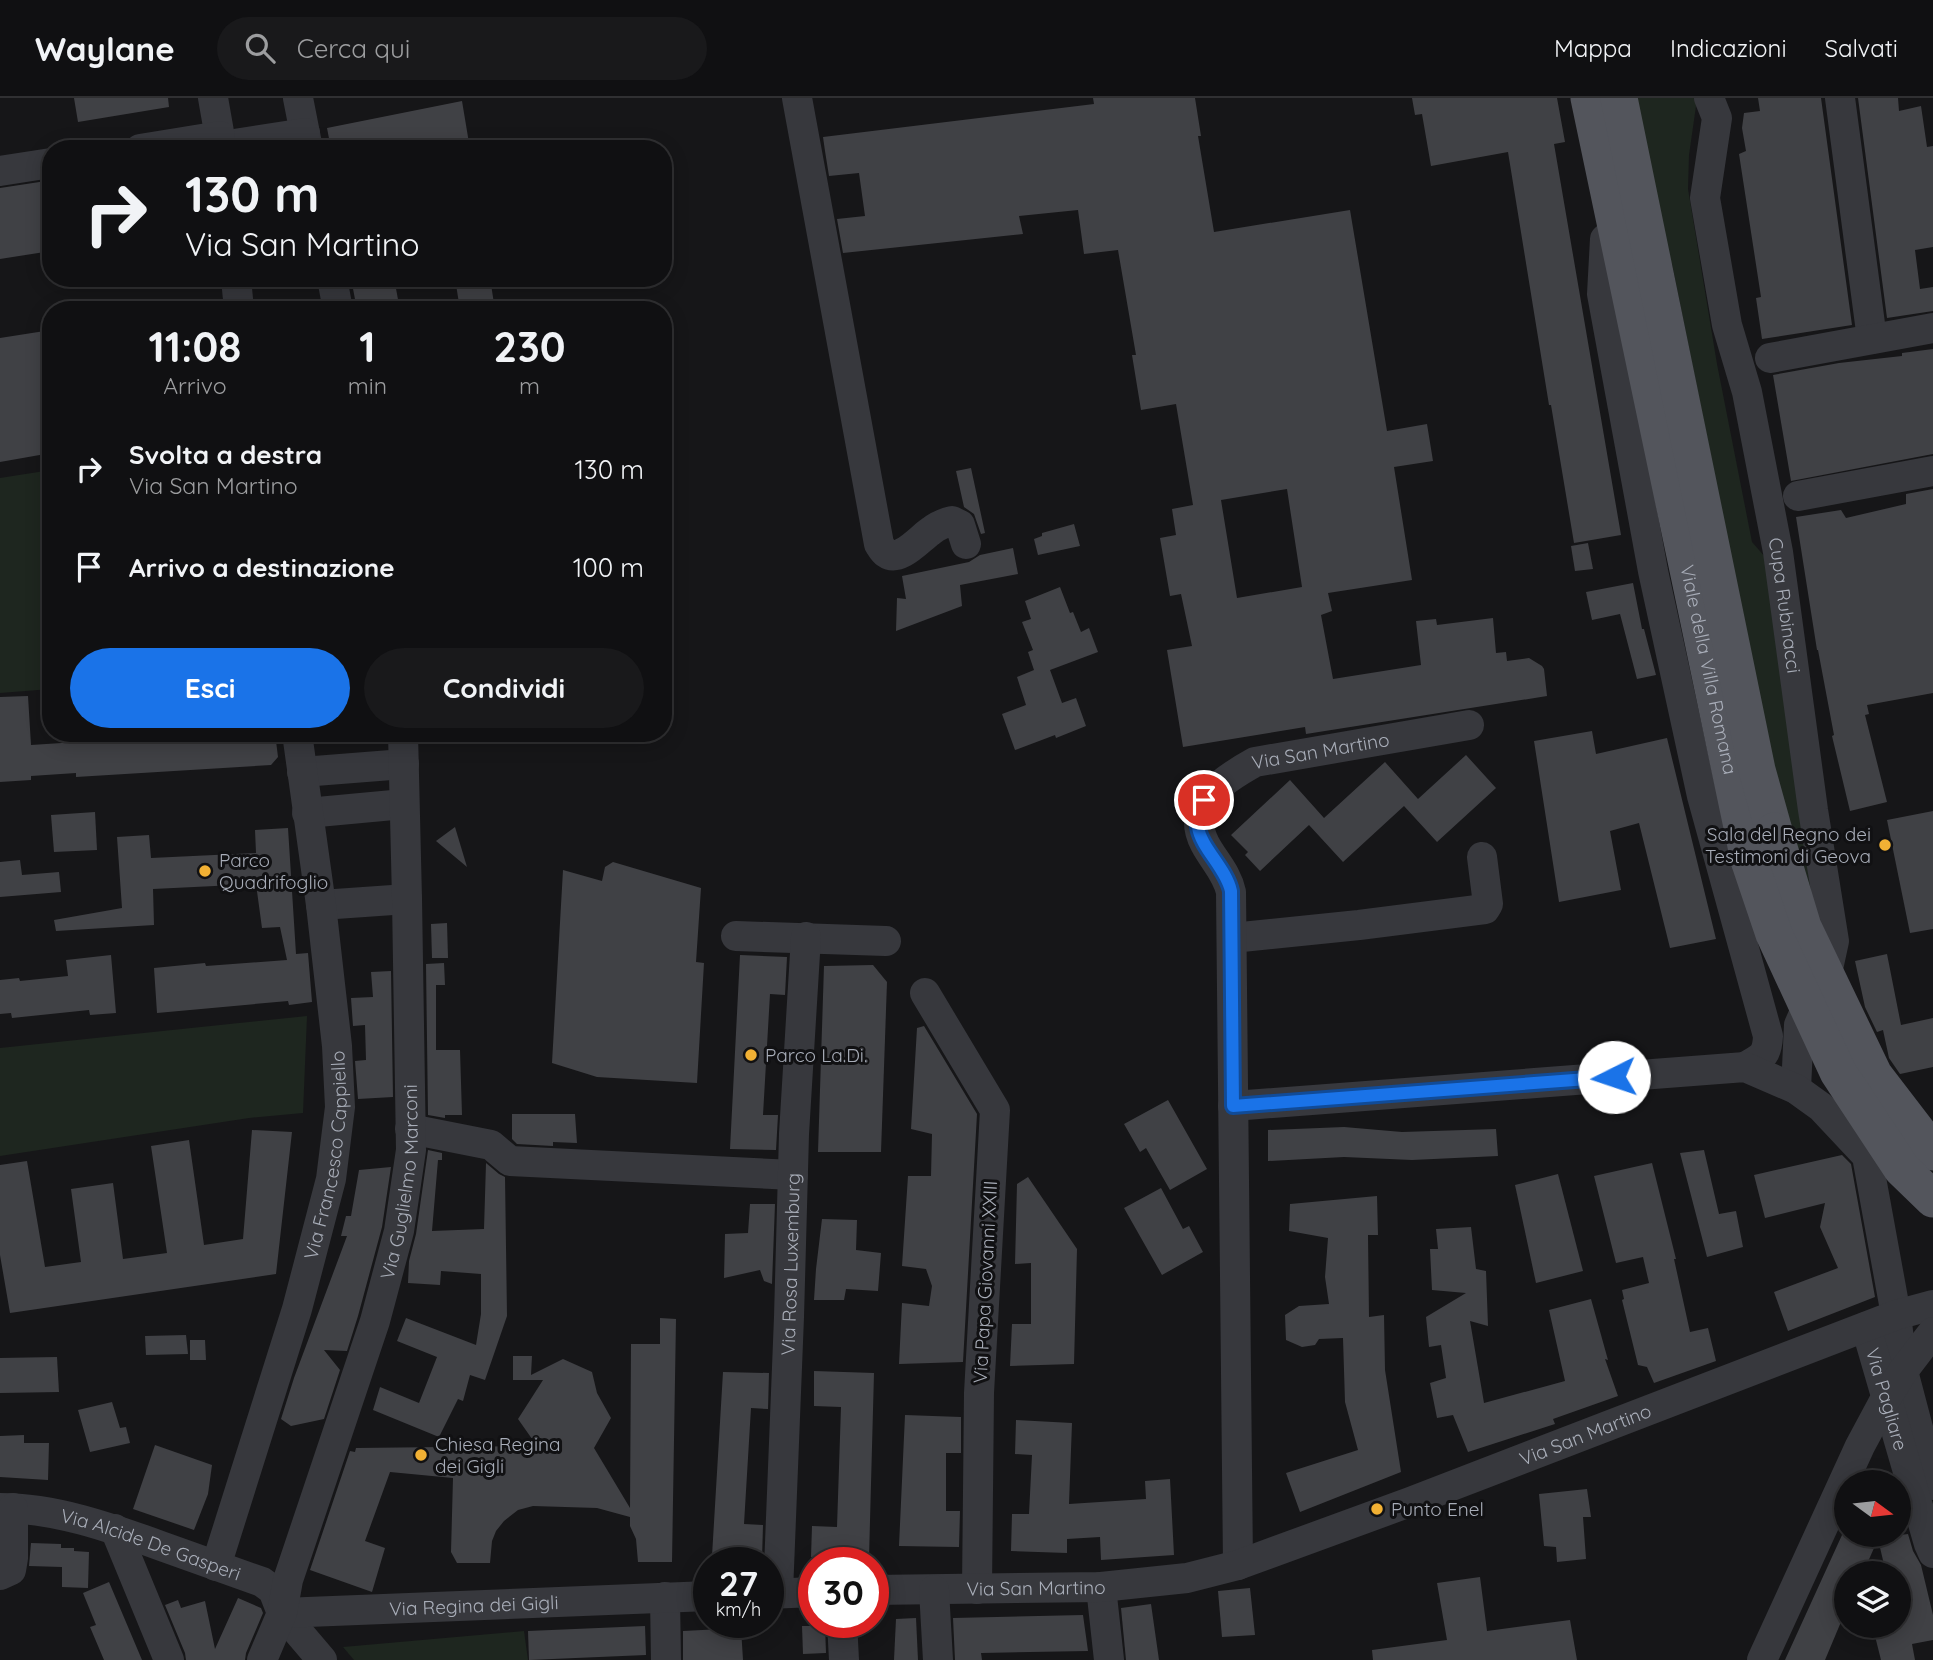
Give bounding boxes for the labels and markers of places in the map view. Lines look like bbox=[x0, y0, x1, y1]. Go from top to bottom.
pin bbox=[1174, 770, 1234, 830]
place label: Sala del Regno dei Testimoni di Geova bbox=[1705, 822, 1871, 868]
marker: Sala del Regno dei Testimoni di Geova bbox=[1877, 837, 1893, 853]
place label: Parco Quadrifoglio bbox=[219, 848, 328, 894]
marker: Parco Quadrifoglio bbox=[197, 863, 213, 879]
place label: Parco La.Di. bbox=[765, 1043, 867, 1067]
marker: Parco La.Di. bbox=[743, 1047, 759, 1063]
place label: Chiesa Regina dei Gigli bbox=[435, 1432, 560, 1478]
marker: Chiesa Regina dei Gigli bbox=[413, 1447, 429, 1463]
place label: Punto Enel bbox=[1391, 1497, 1484, 1521]
marker: Punto Enel bbox=[1369, 1501, 1385, 1517]

